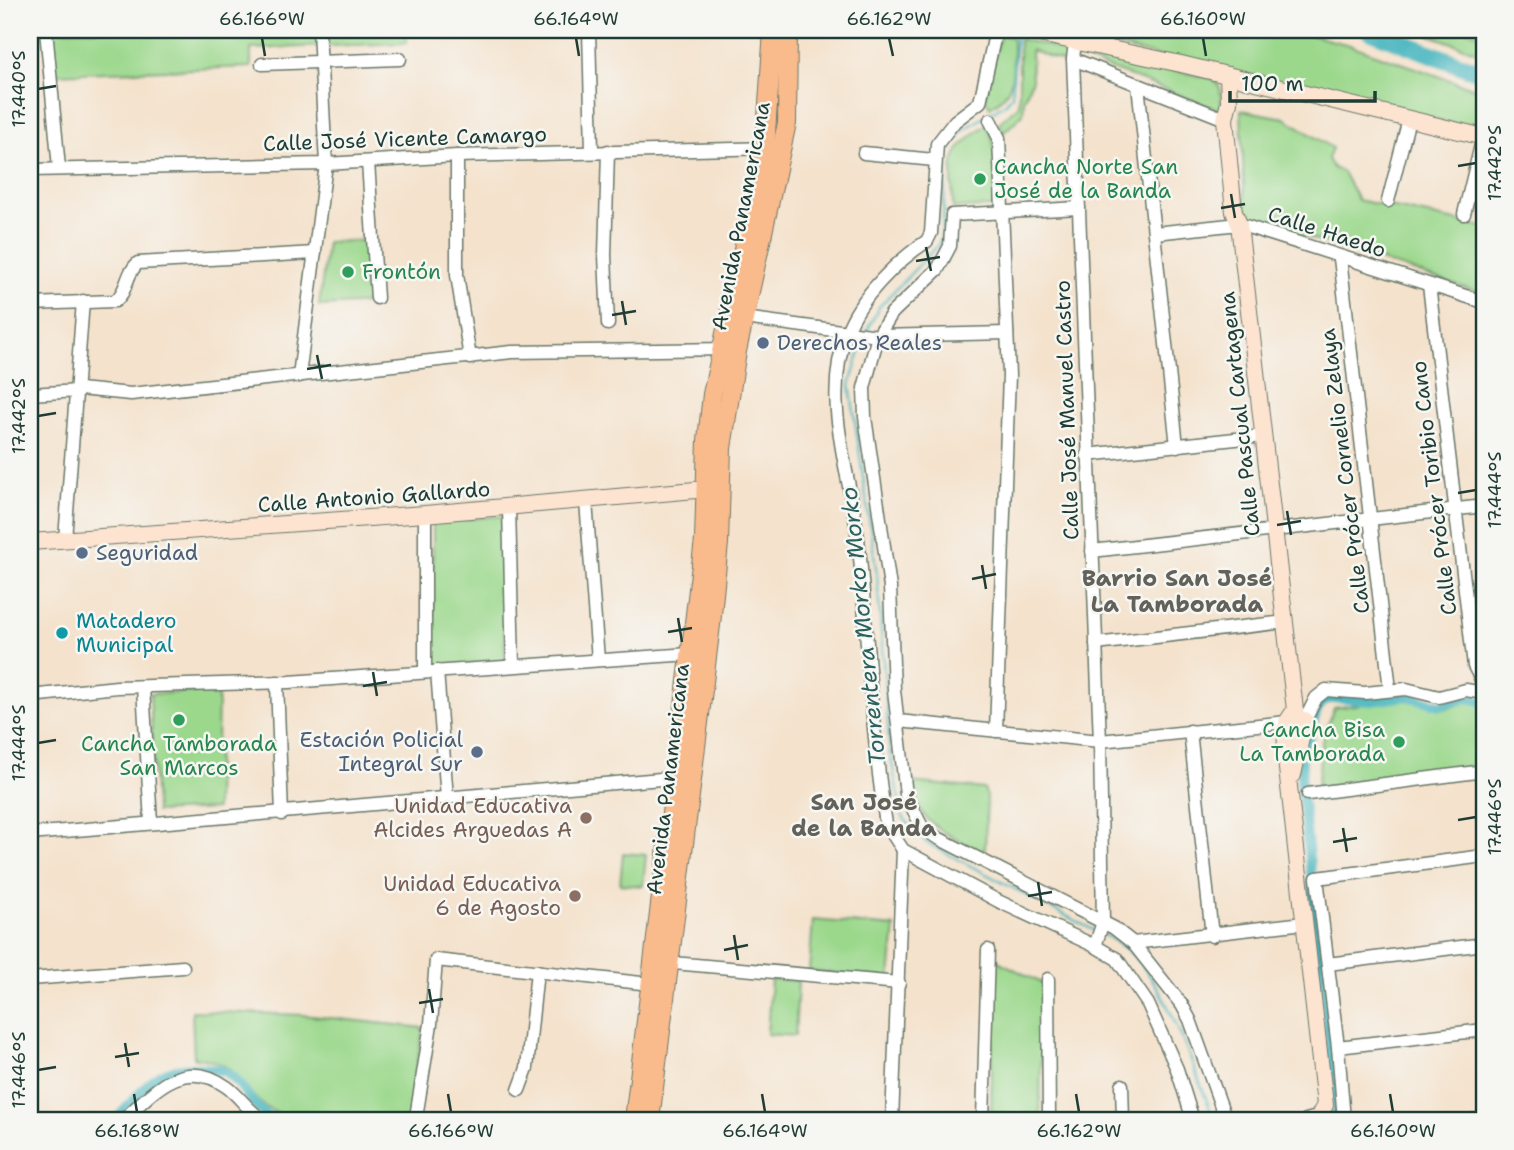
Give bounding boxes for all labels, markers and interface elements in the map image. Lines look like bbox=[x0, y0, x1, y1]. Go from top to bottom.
text: 66.166°W bbox=[219, 7, 305, 31]
text: 66.164°W bbox=[533, 7, 619, 31]
text: 66.162°W bbox=[846, 7, 932, 31]
text: 66.160°W bbox=[1160, 7, 1246, 31]
text: 17.440°S bbox=[7, 50, 31, 128]
scale bar bbox=[1230, 60, 1376, 104]
text: 100 m bbox=[1241, 70, 1304, 98]
street label: Avenida Panamericana bbox=[705, 99, 777, 333]
street label: Calle José Vicente Camargo bbox=[263, 120, 547, 158]
text: 17.442°S bbox=[1483, 125, 1507, 201]
place label: Cancha Norte San José de la Banda bbox=[994, 153, 1178, 205]
marker: Cancha Norte San José de la Banda bbox=[972, 171, 988, 187]
street label: Calle Haedo bbox=[1264, 200, 1390, 264]
place label: Frontón bbox=[362, 258, 441, 286]
marker: Frontón bbox=[340, 264, 356, 280]
street label: Calle José Manuel Castro bbox=[1048, 279, 1086, 541]
street label: Calle Pascual Cartagena bbox=[1213, 290, 1267, 538]
street label: Calle Prócer Cornelio Zelaya bbox=[1314, 327, 1376, 615]
place label: Derechos Reales bbox=[777, 329, 942, 357]
marker: Derechos Reales bbox=[755, 335, 771, 351]
street label: Calle Prócer Toribio Cano bbox=[1405, 359, 1463, 617]
text: 17.442°S bbox=[7, 378, 31, 454]
text: 17.444°S bbox=[1483, 452, 1507, 528]
street label: Calle Antonio Gallardo bbox=[257, 475, 491, 519]
water label: Torrentera Morko Morko bbox=[833, 485, 893, 767]
place label: Seguridad bbox=[96, 539, 198, 567]
marker: Seguridad bbox=[74, 545, 90, 561]
district label: Barrio San José La Tamborada bbox=[1082, 563, 1272, 619]
place label: Matadero Municipal bbox=[76, 607, 177, 659]
marker: Matadero Municipal bbox=[54, 625, 70, 641]
street label: Avenida Panamericana bbox=[640, 662, 696, 896]
text: 17.444°S bbox=[7, 705, 31, 781]
marker: Cancha Tamborada San Marcos bbox=[171, 712, 187, 728]
place label: Cancha Bisa La Tamborada bbox=[1239, 716, 1385, 768]
place label: Estación Policial Integral Sur bbox=[300, 726, 464, 778]
place label: Cancha Tamborada San Marcos bbox=[81, 730, 277, 782]
marker: Cancha Bisa La Tamborada bbox=[1391, 734, 1407, 750]
marker: Estación Policial Integral Sur bbox=[469, 744, 485, 760]
text: 17.446°S bbox=[1483, 779, 1507, 855]
district label: San José de la Banda bbox=[791, 787, 937, 843]
place label: Unidad Educativa Alcides Arguedas A bbox=[373, 792, 572, 844]
marker: Unidad Educativa Alcides Arguedas A bbox=[578, 810, 594, 826]
place label: Unidad Educativa 6 de Agosto bbox=[383, 870, 561, 922]
marker: Unidad Educativa 6 de Agosto bbox=[567, 888, 583, 904]
text: 17.446°S bbox=[7, 1032, 31, 1108]
text: 66.168°W bbox=[94, 1119, 180, 1143]
text: 66.166°W bbox=[408, 1119, 494, 1143]
text: 66.164°W bbox=[722, 1119, 808, 1143]
text: 66.162°W bbox=[1036, 1119, 1122, 1143]
text: 66.160°W bbox=[1350, 1119, 1436, 1143]

